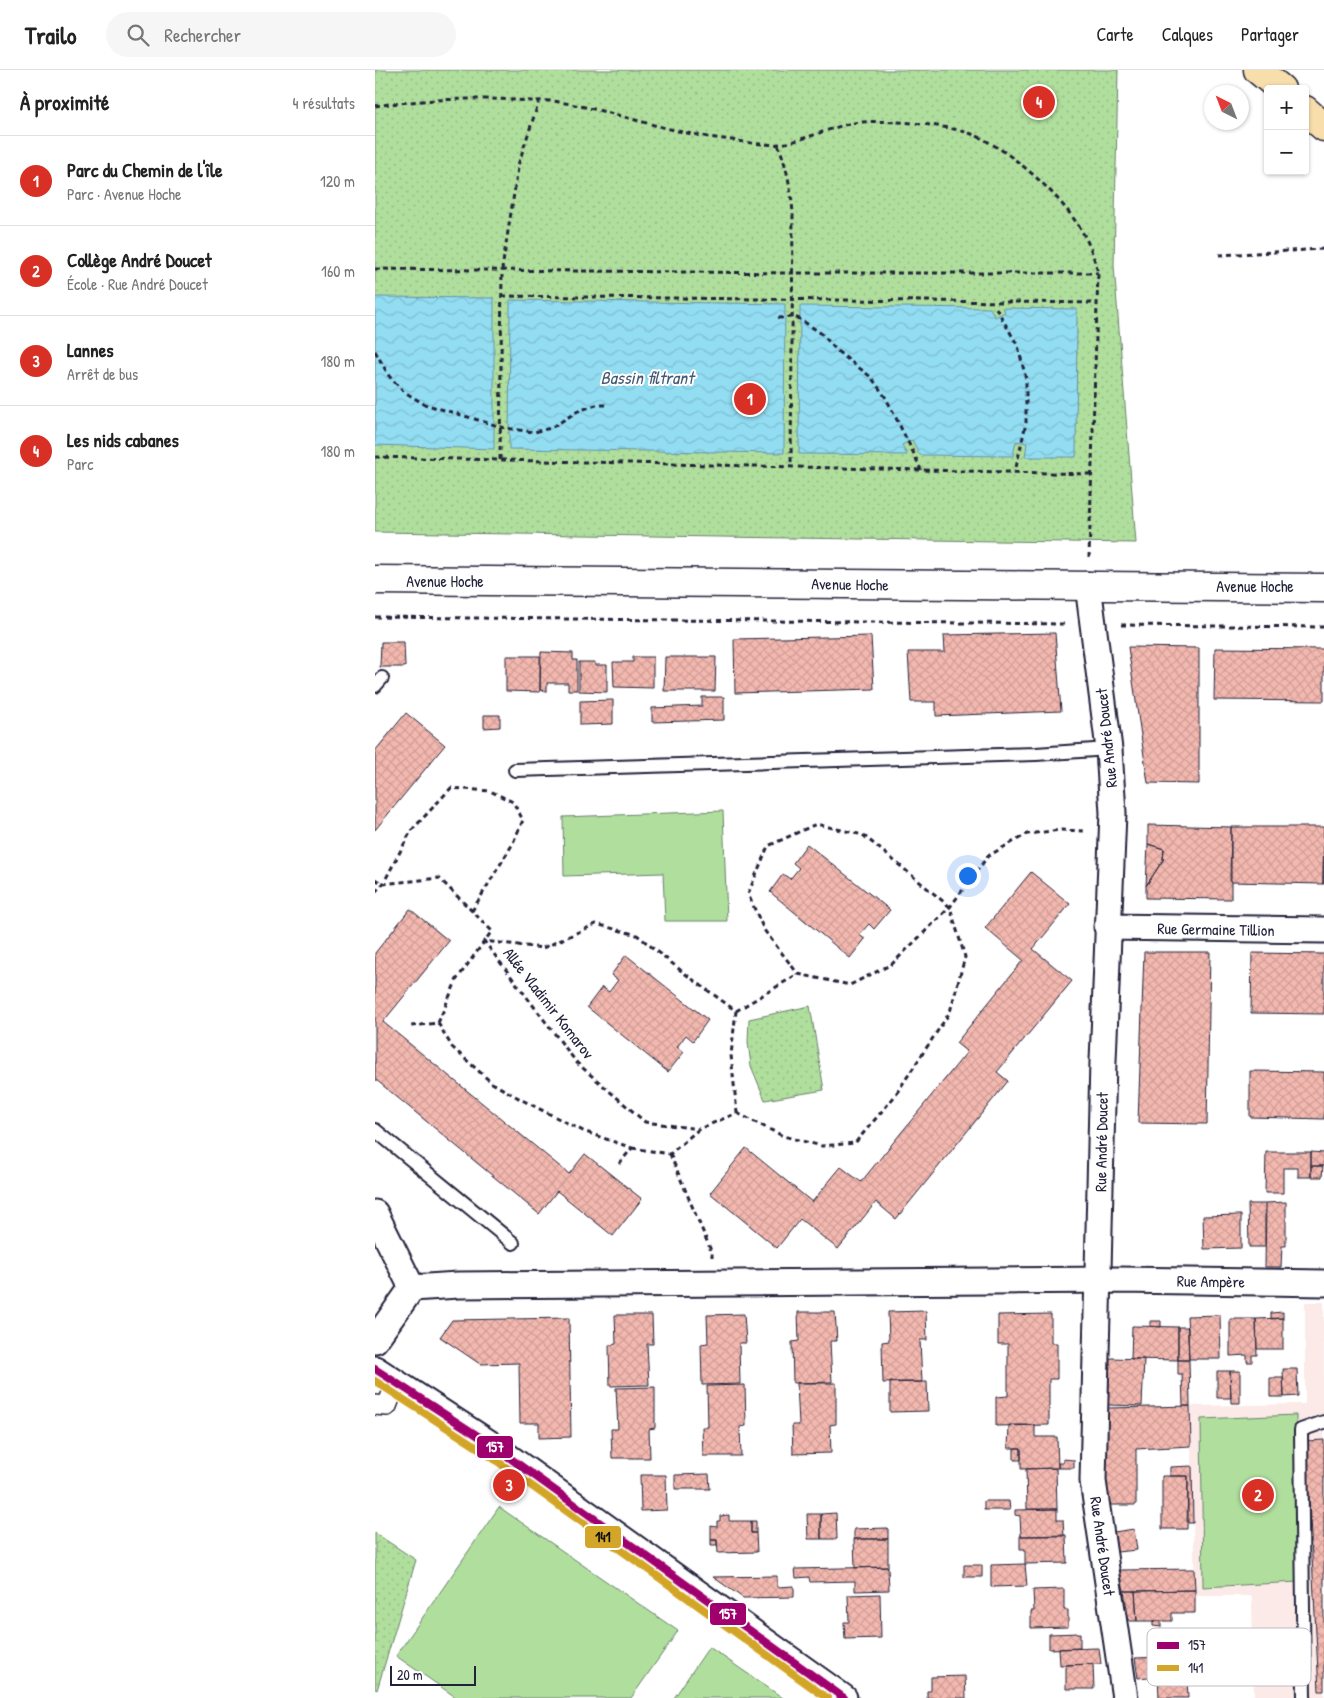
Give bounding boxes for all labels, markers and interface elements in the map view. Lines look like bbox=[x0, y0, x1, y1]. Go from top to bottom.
search box bbox=[106, 12, 456, 57]
text: Trailo bbox=[25, 19, 76, 51]
icon: search bbox=[124, 21, 152, 49]
text: Rechercher bbox=[164, 22, 241, 48]
text: Carte bbox=[1096, 22, 1134, 47]
text: Calques bbox=[1162, 22, 1213, 47]
text: Partager bbox=[1241, 22, 1299, 47]
pin: 4 bbox=[1023, 83, 1055, 121]
north arrow bbox=[1204, 85, 1249, 130]
map controls bbox=[1264, 85, 1309, 175]
button: + bbox=[1264, 85, 1309, 130]
text: À proximité bbox=[20, 88, 109, 117]
text: 4 résultats bbox=[293, 92, 355, 114]
button: − bbox=[1264, 130, 1309, 175]
text: Parc du Chemin de l'île bbox=[67, 157, 223, 183]
text: 1 bbox=[33, 170, 39, 192]
text: 120 m bbox=[320, 170, 355, 192]
text: Parc · Avenue Hoche bbox=[67, 183, 181, 205]
text: Collège André Doucet bbox=[67, 247, 211, 273]
text: 2 bbox=[32, 260, 40, 282]
text: 160 m bbox=[321, 260, 355, 282]
text: École · Rue André Doucet bbox=[67, 273, 208, 295]
text: Lannes bbox=[67, 337, 114, 363]
text: 3 bbox=[32, 350, 40, 372]
text: 180 m bbox=[321, 350, 355, 372]
text: Arrêt de bus bbox=[67, 363, 138, 385]
water label: Bassin filtrant bbox=[601, 365, 696, 390]
pin: 1 bbox=[734, 380, 766, 418]
text: Les nids cabanes bbox=[67, 427, 179, 453]
text: 4 bbox=[33, 440, 39, 462]
text: 180 m bbox=[321, 440, 355, 462]
text: Parc bbox=[67, 453, 93, 475]
street label: Avenue Hoche bbox=[406, 570, 484, 592]
street label: Avenue Hoche bbox=[811, 572, 890, 596]
street label: Avenue Hoche bbox=[1216, 575, 1294, 597]
street label: Rue André Doucet bbox=[1090, 687, 1122, 789]
your location bbox=[955, 863, 981, 889]
street label: Rue Germaine Tillion bbox=[1157, 917, 1275, 941]
street label: Allée Vladimir Komarov bbox=[499, 943, 600, 1064]
street label: Rue André Doucet bbox=[1089, 1091, 1113, 1192]
street label: Rue Ampère bbox=[1177, 1269, 1246, 1293]
line badge: 157 bbox=[476, 1435, 514, 1459]
text: 157 bbox=[486, 1437, 504, 1456]
pin: 3 bbox=[493, 1466, 525, 1504]
pin: 2 bbox=[1242, 1476, 1274, 1514]
street label: Rue André Doucet bbox=[1085, 1495, 1121, 1597]
line badge: 141 bbox=[584, 1525, 622, 1549]
text: 141 bbox=[595, 1527, 611, 1546]
line badge: 157 bbox=[709, 1602, 747, 1626]
text: 157 bbox=[719, 1604, 737, 1623]
legend bbox=[1147, 1628, 1311, 1686]
text: 157 bbox=[1188, 1635, 1206, 1654]
text: 141 bbox=[1188, 1658, 1203, 1677]
scale bar bbox=[390, 1663, 476, 1686]
text: 20 m bbox=[397, 1665, 423, 1684]

